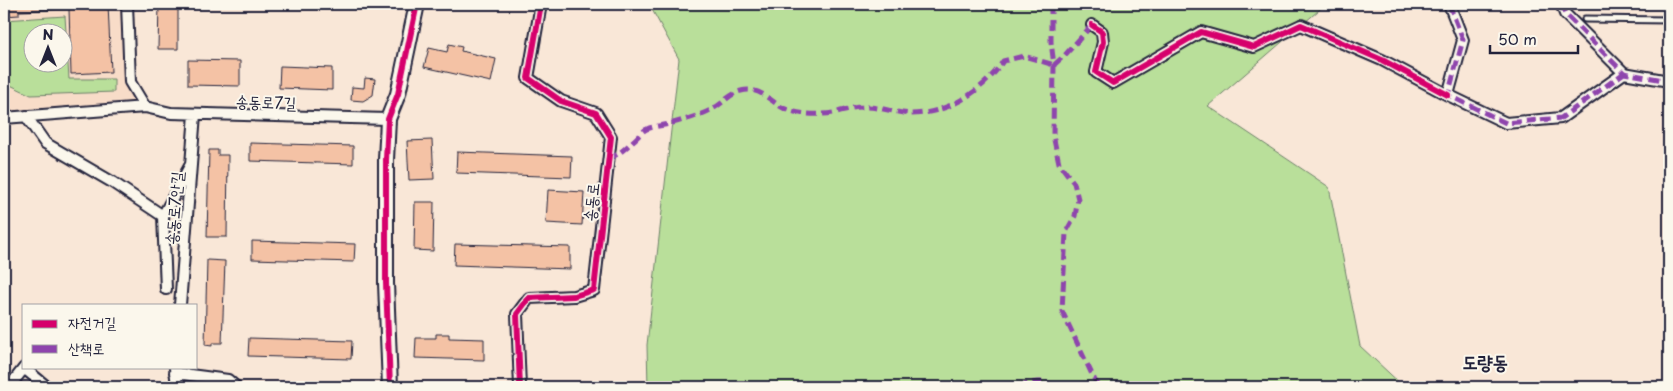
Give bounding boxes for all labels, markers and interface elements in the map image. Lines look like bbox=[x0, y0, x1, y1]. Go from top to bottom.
north arrow bbox=[22, 22, 72, 72]
scale bar bbox=[1490, 22, 1578, 54]
text: N bbox=[42, 24, 54, 45]
text: 50 m bbox=[1498, 27, 1537, 50]
street label: 송동로7길 bbox=[235, 88, 297, 114]
street label: 송동로7안길 bbox=[158, 170, 188, 246]
street label: 송동로 bbox=[576, 182, 604, 222]
legend bbox=[22, 304, 198, 368]
text: 자전거길 bbox=[68, 310, 116, 333]
text: 산책로 bbox=[68, 336, 104, 359]
district label: 도량동 bbox=[1462, 347, 1508, 375]

